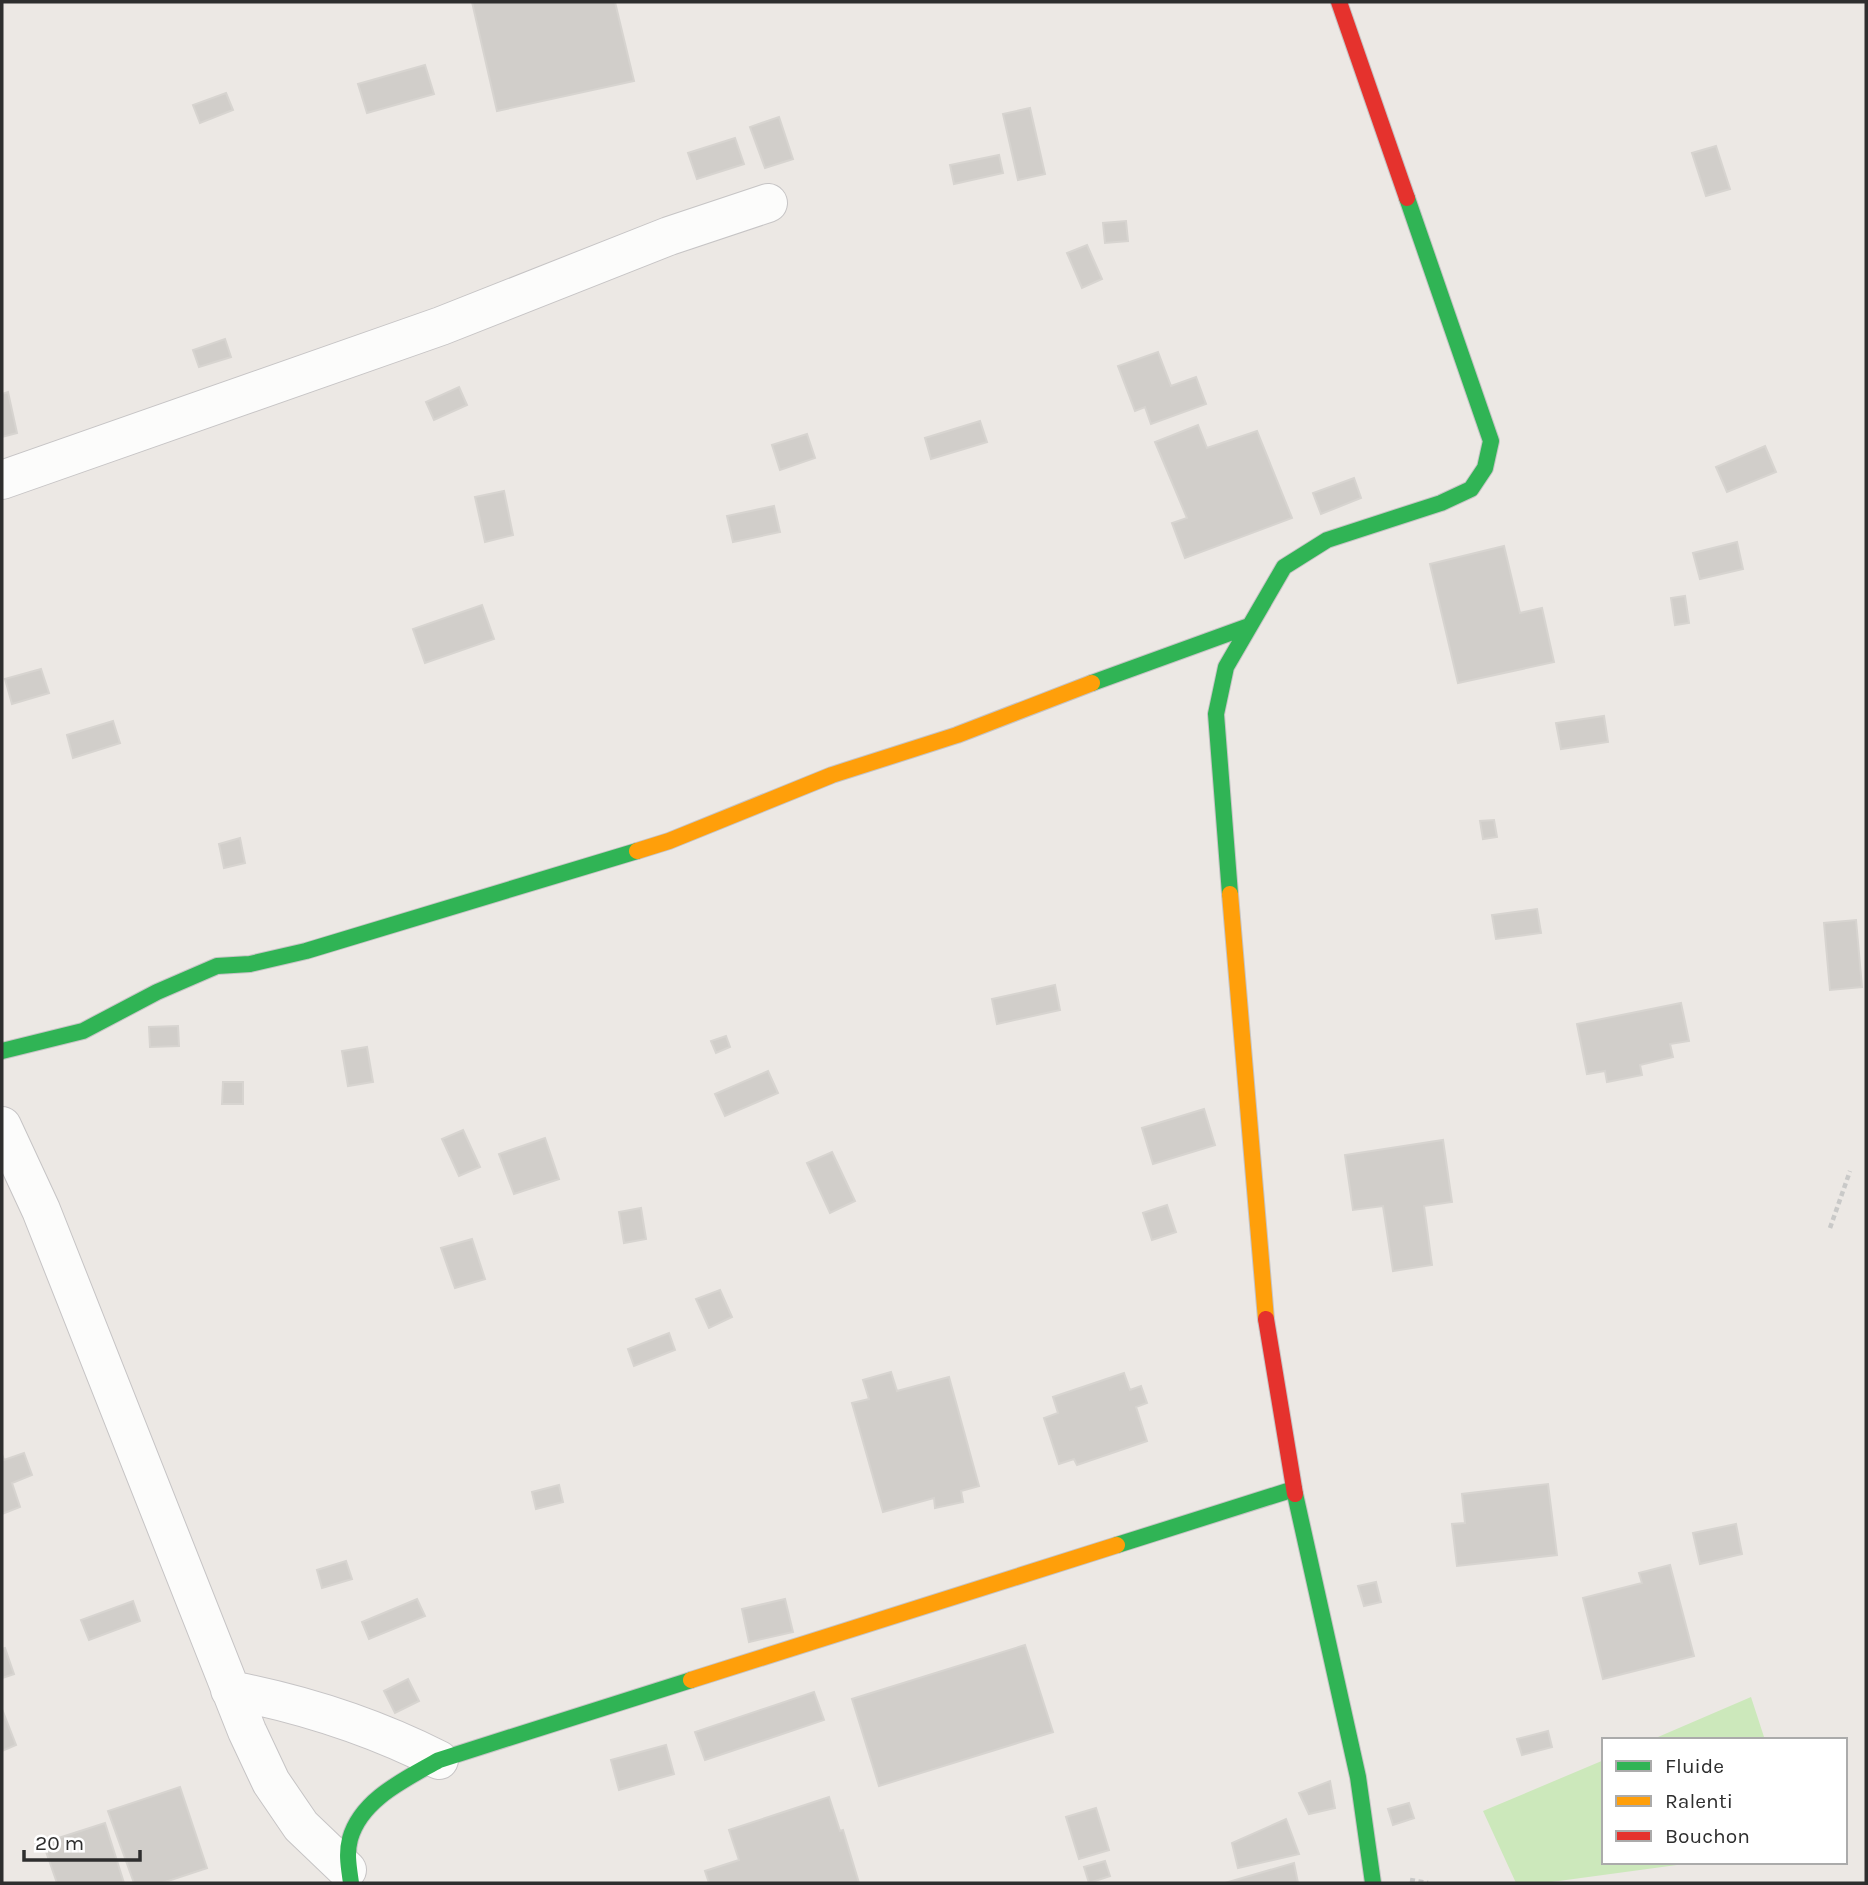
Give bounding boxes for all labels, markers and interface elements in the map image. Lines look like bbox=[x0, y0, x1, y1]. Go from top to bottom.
legend bbox=[1602, 1738, 1847, 1864]
text: Fluide bbox=[1665, 1754, 1724, 1778]
text: Ralenti bbox=[1665, 1789, 1733, 1813]
scale bar bbox=[24, 1818, 140, 1862]
text: Bouchon bbox=[1665, 1824, 1750, 1848]
text: 20 m bbox=[35, 1831, 84, 1855]

